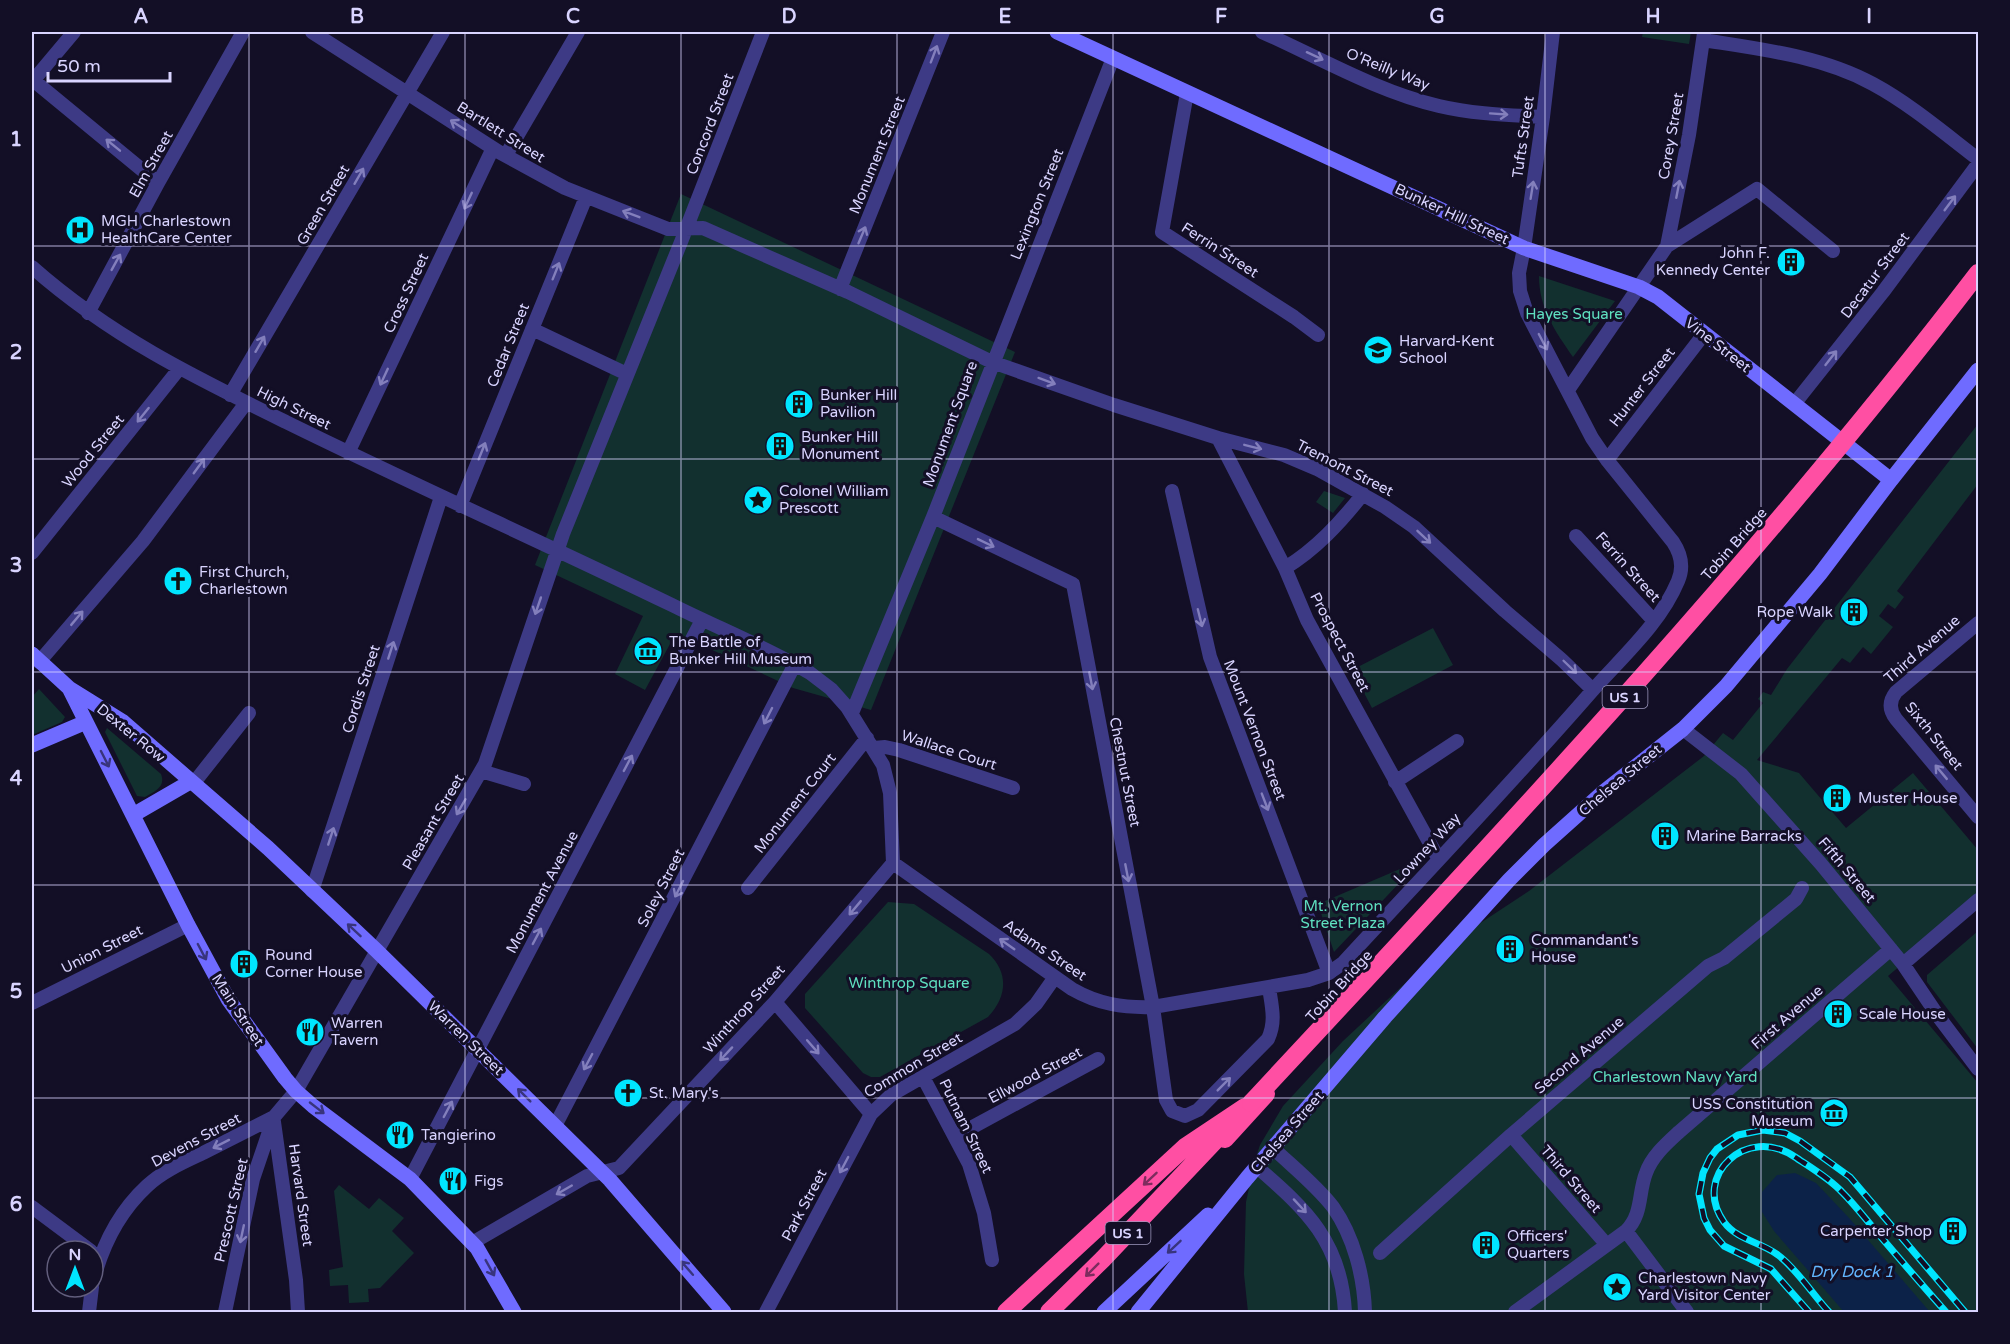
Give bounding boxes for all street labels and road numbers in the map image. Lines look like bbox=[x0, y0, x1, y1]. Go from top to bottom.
street label: O'Reilly Way bbox=[1343, 44, 1433, 94]
street label: Concord Street bbox=[682, 70, 738, 177]
street label: Corey Street bbox=[1654, 91, 1688, 181]
street label: Monument Street bbox=[845, 93, 909, 216]
street label: Tufts Street bbox=[1508, 95, 1538, 179]
street label: Bartlett Street bbox=[454, 98, 549, 166]
street label: Elm Street bbox=[125, 127, 177, 201]
street label: Lexington Street bbox=[1007, 146, 1068, 262]
street label: Green Street bbox=[293, 161, 353, 248]
street label: Bunker Hill Street bbox=[1392, 180, 1512, 248]
street label: Ferrin Street bbox=[1178, 218, 1262, 282]
street label: Decatur Street bbox=[1837, 228, 1913, 322]
street label: Cross Street bbox=[380, 250, 432, 336]
street label: Cedar Street bbox=[483, 300, 533, 390]
street label: Vine Street bbox=[1682, 314, 1755, 376]
street label: Hunter Street bbox=[1605, 343, 1679, 430]
street label: Monument Square bbox=[919, 359, 981, 489]
street label: High Street bbox=[254, 382, 334, 434]
street label: Wood Street bbox=[58, 411, 128, 491]
street label: Tremont Street bbox=[1293, 436, 1397, 500]
street label: Tobin Bridge bbox=[1697, 504, 1771, 584]
street label: Ferrin Street bbox=[1592, 528, 1664, 606]
street label: Prospect Street bbox=[1306, 589, 1374, 695]
street label: Third Avenue bbox=[1880, 611, 1964, 687]
street label: Cordis Street bbox=[338, 642, 384, 736]
street label: Mount Vernon Street bbox=[1220, 657, 1290, 803]
road number: US 1 bbox=[1602, 686, 1648, 708]
street label: Sixth Street bbox=[1901, 698, 1967, 774]
street label: Dexter Row bbox=[93, 700, 169, 766]
street label: Chestnut Street bbox=[1106, 715, 1145, 829]
street label: Wallace Court bbox=[899, 726, 999, 774]
street label: Chelsea Street bbox=[1575, 740, 1665, 820]
street label: Monument Court bbox=[750, 749, 840, 857]
street label: Pleasant Street bbox=[398, 771, 468, 873]
street label: Lowney Way bbox=[1390, 809, 1464, 887]
street label: Monument Avenue bbox=[502, 828, 582, 956]
street label: Fifth Street bbox=[1814, 834, 1880, 907]
street label: Soley Street bbox=[634, 846, 689, 930]
street label: Adams Street bbox=[1000, 916, 1090, 985]
street label: Union Street bbox=[58, 921, 146, 977]
street label: Tobin Bridge bbox=[1302, 946, 1376, 1026]
street label: Winthrop Street bbox=[699, 961, 789, 1057]
street label: Main Street bbox=[208, 970, 268, 1050]
street label: First Avenue bbox=[1748, 981, 1826, 1053]
street label: Warren Street bbox=[424, 997, 508, 1079]
street label: Second Avenue bbox=[1531, 1012, 1627, 1098]
street label: Common Street bbox=[860, 1028, 966, 1102]
street label: Ellwood Street bbox=[985, 1043, 1085, 1107]
street label: Putnam Street bbox=[935, 1076, 997, 1176]
street label: Chelsea Street bbox=[1247, 1087, 1328, 1177]
street label: Devens Street bbox=[148, 1109, 244, 1171]
street label: Harvard Street bbox=[285, 1142, 317, 1248]
street label: Third Street bbox=[1537, 1142, 1605, 1217]
street label: Prescott Street bbox=[210, 1156, 252, 1264]
street label: Park Street bbox=[778, 1166, 831, 1244]
road number: US 1 bbox=[1106, 1222, 1150, 1244]

